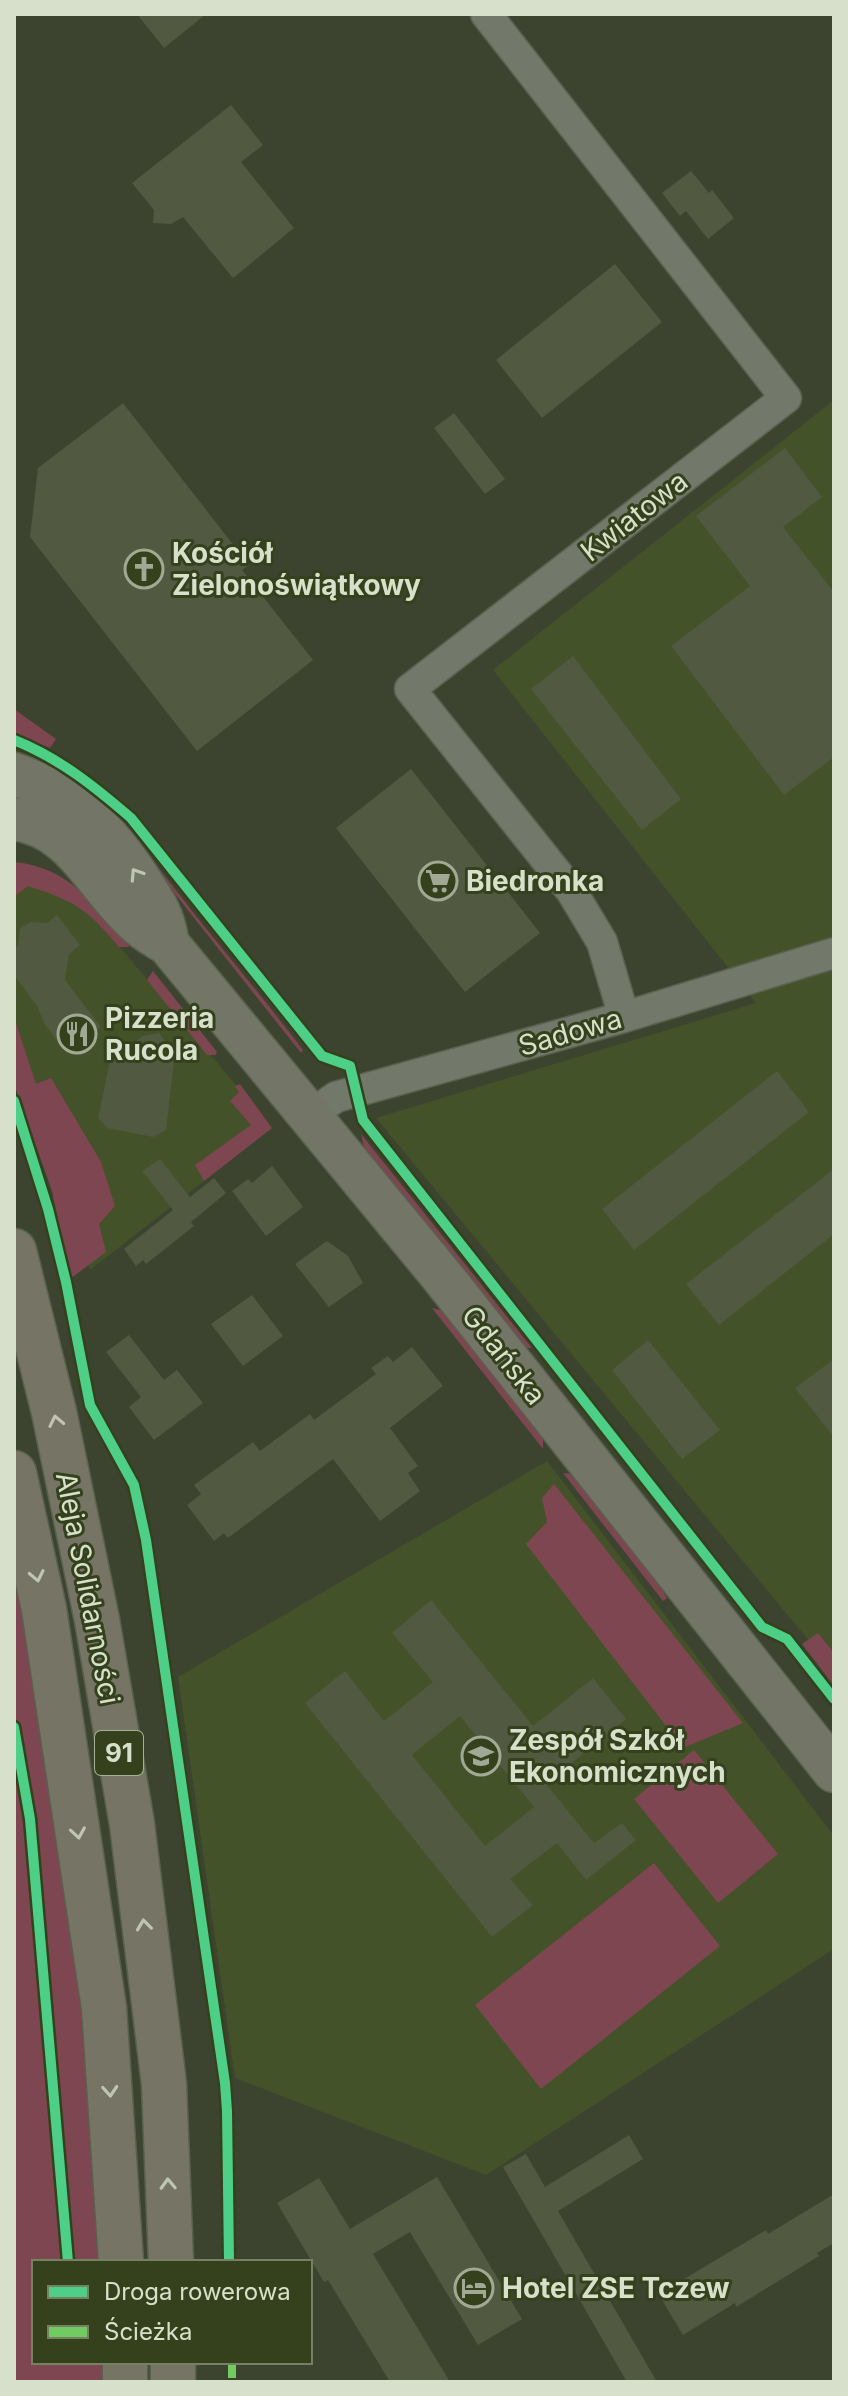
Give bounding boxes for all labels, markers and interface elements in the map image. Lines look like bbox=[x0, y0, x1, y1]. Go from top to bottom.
street label: Kwiatowa bbox=[574, 464, 694, 568]
place label: Kościół Zielonoświątkowy bbox=[172, 536, 421, 602]
church icon: Kościół Zielonoświątkowy bbox=[123, 548, 165, 590]
supermarket icon: Biedronka bbox=[417, 860, 459, 902]
place label: Biedronka bbox=[466, 864, 604, 898]
one-way arrow bbox=[131, 868, 146, 883]
place label: Pizzeria Rucola bbox=[105, 1001, 214, 1067]
street label: Sadowa bbox=[514, 1001, 626, 1063]
restaurant icon: Pizzeria Rucola bbox=[56, 1013, 98, 1055]
street label: Gdańska bbox=[455, 1299, 553, 1411]
one-way arrow bbox=[48, 1415, 65, 1428]
street label: Aleja Solidarności bbox=[49, 1469, 127, 1707]
one-way arrow bbox=[27, 1570, 44, 1583]
place label: Zespół Szkół Ekonomicznych bbox=[509, 1723, 726, 1789]
road number: 91 bbox=[95, 1731, 143, 1775]
school or university icon: Zespół Szkół Ekonomicznych bbox=[460, 1735, 502, 1777]
one-way arrow bbox=[68, 1826, 85, 1840]
one-way arrow bbox=[136, 1918, 153, 1932]
one-way arrow bbox=[101, 2085, 118, 2098]
one-way arrow bbox=[159, 2177, 176, 2190]
legend bbox=[32, 2260, 312, 2364]
hotel icon: Hotel ZSE Tczew bbox=[453, 2267, 495, 2309]
place label: Hotel ZSE Tczew bbox=[502, 2271, 730, 2305]
text: Droga rowerowa bbox=[104, 2277, 291, 2306]
text: Ścieżka bbox=[104, 2317, 192, 2346]

